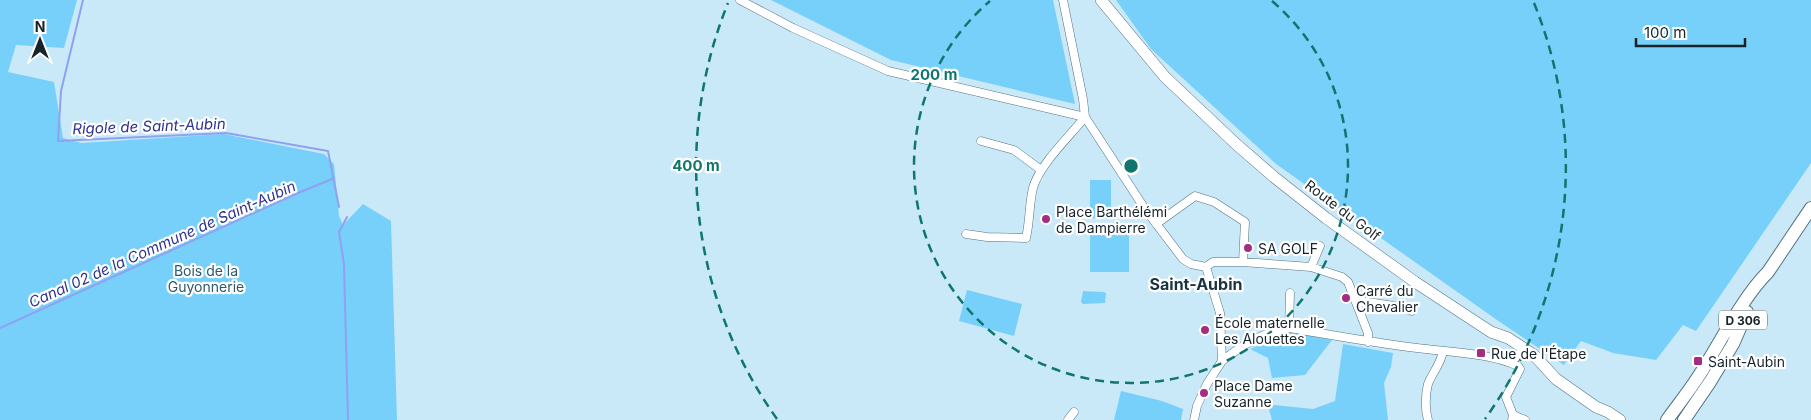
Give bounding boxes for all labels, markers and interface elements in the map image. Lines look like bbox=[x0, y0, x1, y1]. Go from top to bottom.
north arrow bbox=[15, 15, 65, 65]
scale bar bbox=[1636, 15, 1745, 47]
text: N bbox=[35, 18, 45, 35]
text: 100 m bbox=[1644, 23, 1686, 42]
text: 200 m bbox=[911, 65, 957, 84]
water label: Rigole de Saint-Aubin bbox=[72, 114, 226, 138]
text: 400 m bbox=[672, 156, 720, 175]
centre of rings bbox=[1122, 157, 1140, 175]
water label: Canal 02 de la Commune de Saint-Aubin bbox=[26, 176, 299, 312]
street label: Route du Golf bbox=[1302, 176, 1384, 244]
place label: Place Barthélémi de Dampierre bbox=[1056, 203, 1167, 236]
marker: Place Barthélémi de Dampierre bbox=[1040, 213, 1052, 225]
place label: SA GOLF bbox=[1258, 240, 1318, 257]
marker: SA GOLF bbox=[1242, 242, 1254, 254]
park label: Bois de la Guyonnerie bbox=[168, 262, 244, 295]
district label: Saint-Aubin bbox=[1150, 274, 1242, 294]
place label: Carré du Chevalier bbox=[1356, 282, 1418, 315]
marker: Carré du Chevalier bbox=[1340, 292, 1352, 304]
road number: D 306 bbox=[1719, 310, 1767, 330]
place label: École maternelle Les Alouettes bbox=[1215, 314, 1325, 347]
marker: École maternelle Les Alouettes bbox=[1199, 324, 1211, 336]
place label: Rue de l'Étape bbox=[1491, 345, 1586, 362]
marker: Rue de l'Étape bbox=[1475, 347, 1487, 359]
place label: Saint-Aubin bbox=[1708, 353, 1785, 370]
marker: Saint-Aubin bbox=[1692, 355, 1704, 367]
place label: Place Dame Suzanne bbox=[1214, 377, 1293, 410]
marker: Place Dame Suzanne bbox=[1198, 387, 1210, 399]

